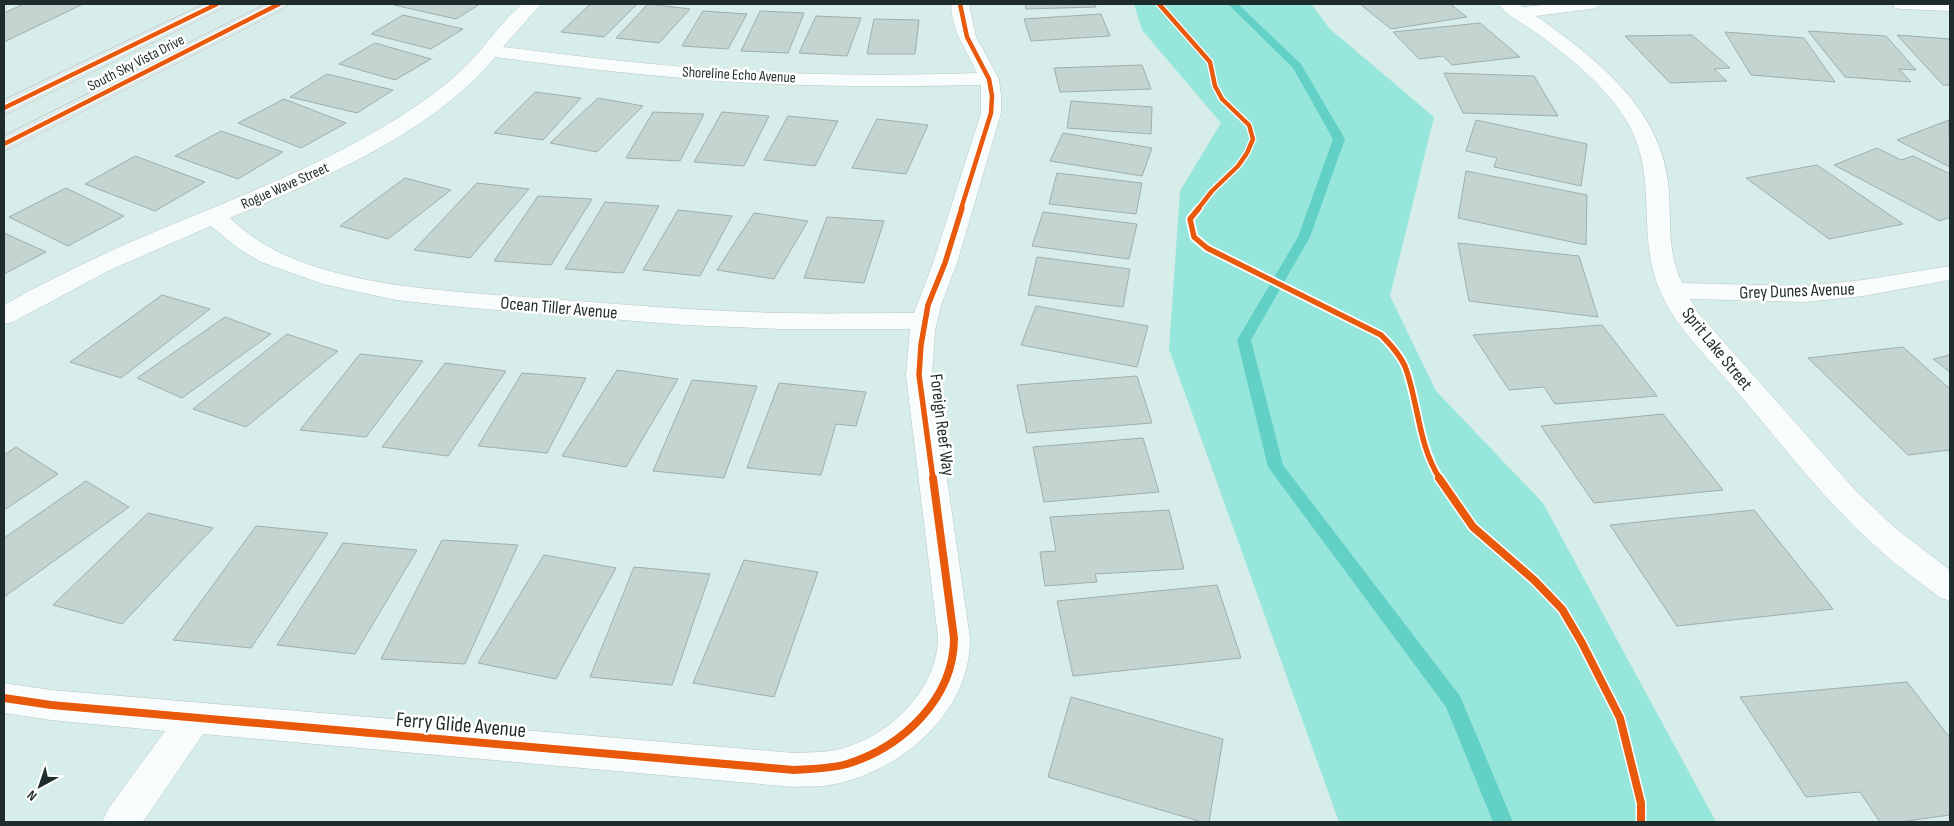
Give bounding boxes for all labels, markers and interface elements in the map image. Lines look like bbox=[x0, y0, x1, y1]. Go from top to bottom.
street label: South Sky Vista Drive bbox=[84, 30, 188, 96]
street label: Shoreline Echo Avenue bbox=[682, 63, 796, 87]
street label: Rogue Wave Street bbox=[238, 158, 332, 214]
street label: Grey Dunes Avenue bbox=[1739, 278, 1855, 304]
street label: Ocean Tiller Avenue bbox=[500, 292, 618, 324]
street label: Sprit Lake Street bbox=[1677, 303, 1757, 395]
street label: Foreign Reef Way bbox=[925, 373, 959, 477]
street label: Ferry Glide Avenue bbox=[395, 707, 527, 743]
north arrow bbox=[15, 761, 65, 811]
text: N bbox=[24, 787, 40, 804]

